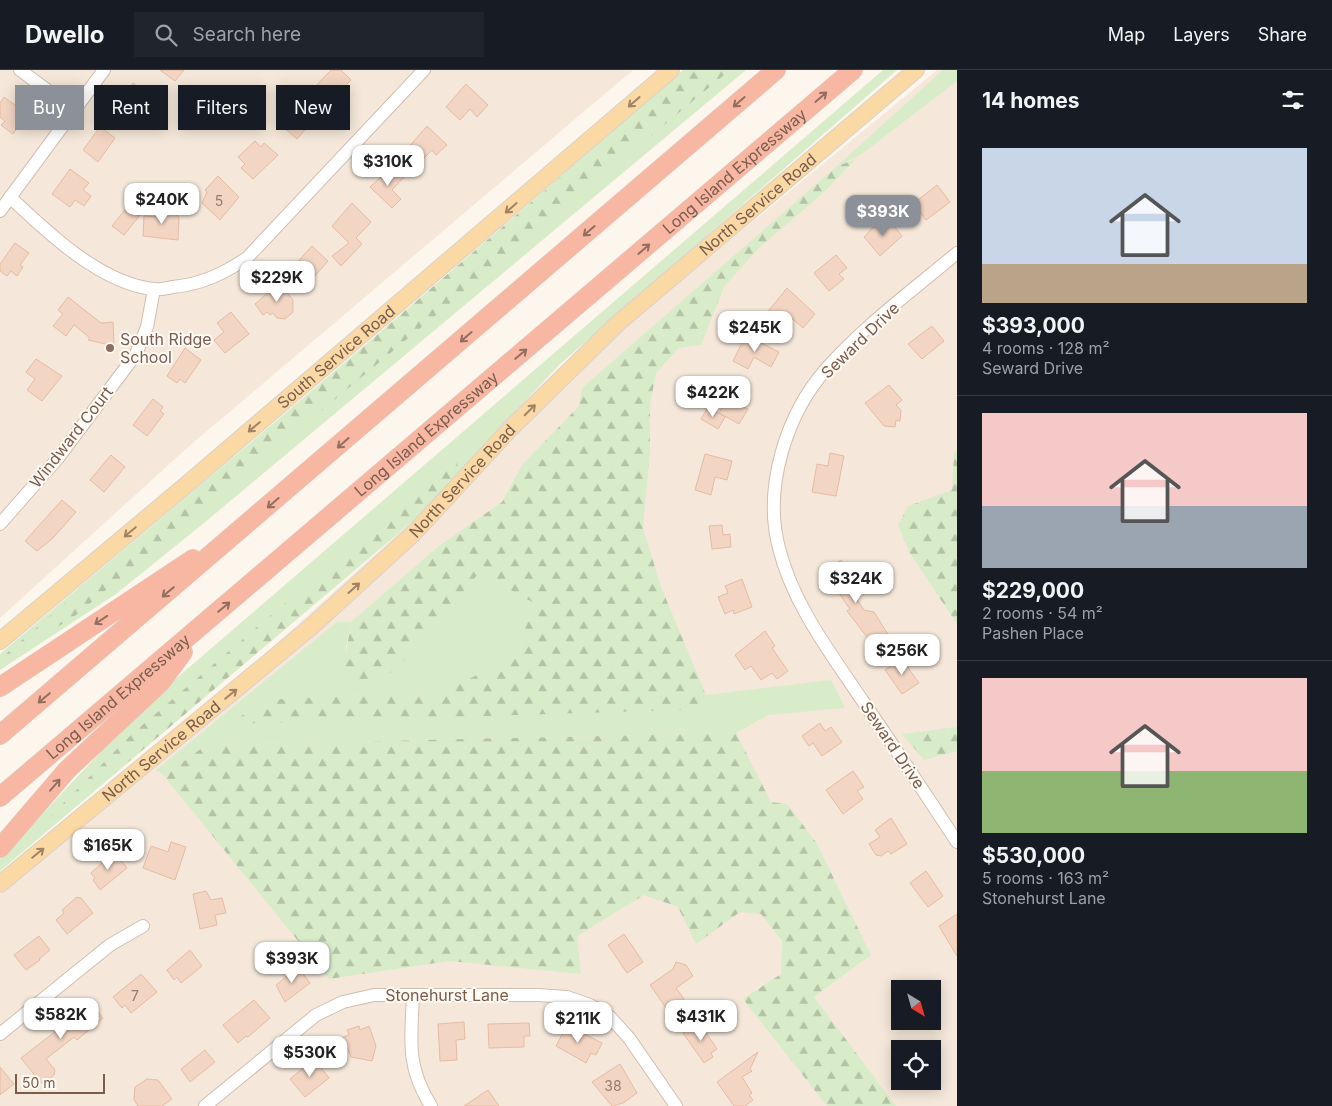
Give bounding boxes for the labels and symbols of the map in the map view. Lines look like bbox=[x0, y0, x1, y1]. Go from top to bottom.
one-way arrow bbox=[814, 92, 827, 103]
one-way arrow bbox=[628, 96, 641, 107]
one-way arrow bbox=[732, 96, 745, 108]
street label: Long Island Expressway bbox=[658, 104, 810, 238]
pin: $310K bbox=[353, 144, 423, 187]
street label: North Service Road bbox=[695, 149, 820, 260]
pin: $240K bbox=[127, 182, 197, 225]
house number: 5 bbox=[215, 192, 223, 209]
pin: $393K bbox=[848, 194, 918, 237]
one-way arrow bbox=[504, 202, 517, 213]
one-way arrow bbox=[582, 225, 595, 236]
one-way arrow bbox=[638, 243, 651, 254]
pin: $229K bbox=[242, 260, 312, 303]
street label: Seward Drive bbox=[817, 298, 903, 382]
street label: South Service Road bbox=[273, 301, 399, 413]
pin: $245K bbox=[720, 310, 790, 353]
place label: South Ridge School bbox=[120, 329, 212, 367]
one-way arrow bbox=[459, 331, 472, 342]
marker: South Ridge School bbox=[104, 342, 116, 354]
one-way arrow bbox=[514, 349, 527, 360]
street label: Long Island Expressway bbox=[350, 367, 502, 501]
pin: $422K bbox=[678, 376, 748, 418]
street label: Windward Court bbox=[25, 382, 117, 492]
one-way arrow bbox=[523, 404, 536, 416]
street label: North Service Road bbox=[405, 420, 520, 542]
one-way arrow bbox=[248, 421, 261, 433]
one-way arrow bbox=[336, 437, 349, 448]
one-way arrow bbox=[266, 497, 279, 509]
one-way arrow bbox=[124, 527, 137, 538]
pin: $324K bbox=[821, 562, 891, 604]
one-way arrow bbox=[348, 582, 361, 594]
one-way arrow bbox=[161, 587, 174, 598]
one-way arrow bbox=[217, 602, 230, 613]
one-way arrow bbox=[95, 615, 109, 625]
street label: Long Island Expressway bbox=[42, 630, 194, 763]
pin: $256K bbox=[867, 634, 937, 676]
one-way arrow bbox=[224, 688, 237, 699]
one-way arrow bbox=[37, 692, 50, 703]
street label: North Service Road bbox=[98, 696, 224, 806]
street label: Seward Drive bbox=[856, 697, 930, 793]
one-way arrow bbox=[49, 778, 60, 791]
pin: $165K bbox=[73, 828, 143, 871]
one-way arrow bbox=[31, 847, 44, 858]
pin: $393K bbox=[257, 942, 327, 984]
north arrow bbox=[891, 980, 941, 1030]
street label: Stonehurst Lane bbox=[385, 985, 509, 1005]
house number: 7 bbox=[131, 987, 139, 1004]
pin: $582K bbox=[26, 998, 96, 1040]
pin: $431K bbox=[666, 1000, 736, 1042]
pin: $211K bbox=[543, 1002, 613, 1044]
pin: $530K bbox=[275, 1036, 345, 1078]
scale bar bbox=[15, 1071, 105, 1094]
house number: 38 bbox=[604, 1077, 622, 1094]

